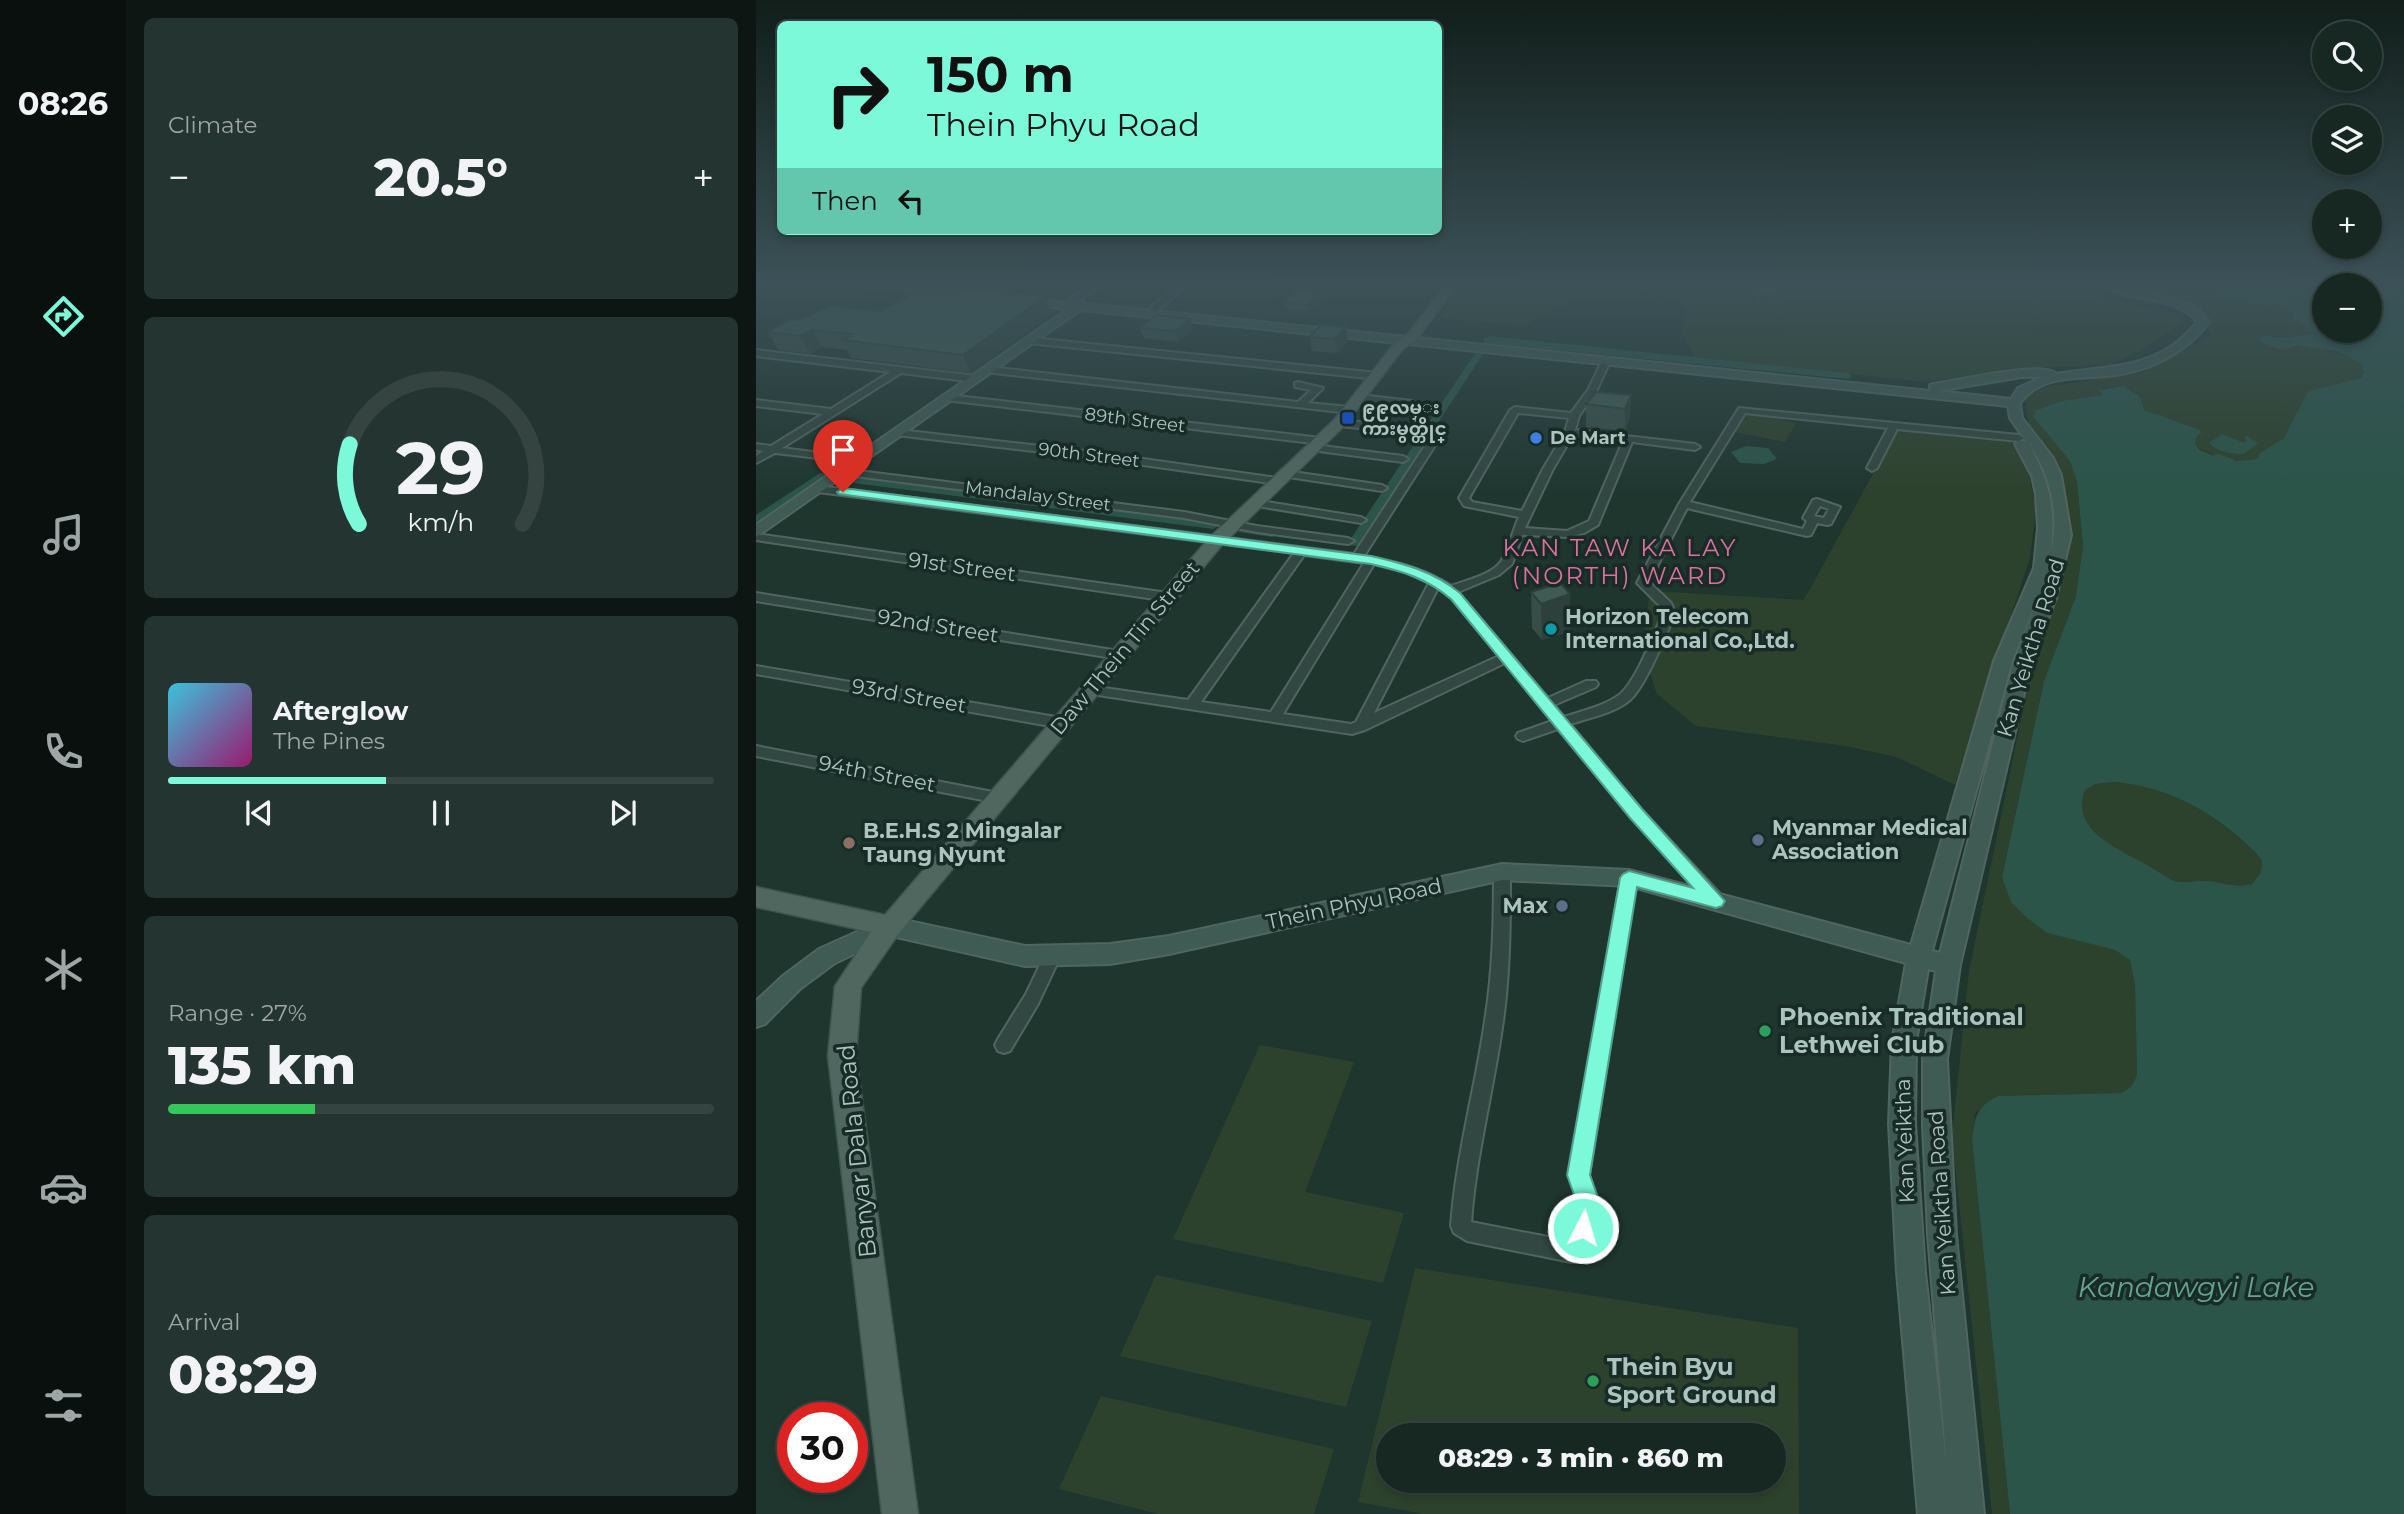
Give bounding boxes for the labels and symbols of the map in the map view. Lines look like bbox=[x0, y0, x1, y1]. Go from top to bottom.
place label: ၉၉လမ္း ကားမွတ္တိုင္ bbox=[1362, 397, 1447, 443]
street label: 89th Street bbox=[1083, 403, 1187, 437]
marker: ၉၉လမ္း ကားမွတ္တိုင္ bbox=[1340, 410, 1356, 426]
pin bbox=[813, 420, 873, 492]
place label: De Mart bbox=[1550, 427, 1626, 449]
marker: De Mart bbox=[1528, 430, 1544, 446]
street label: 90th Street bbox=[1037, 438, 1141, 472]
street label: Mandalay Street bbox=[964, 476, 1112, 516]
district label: KAN TAW KA LAY (NORTH) WARD bbox=[1502, 533, 1738, 590]
street label: 91st Street bbox=[907, 547, 1017, 586]
street label: Daw Thein Tin Street bbox=[1045, 556, 1204, 739]
street label: Kan Yeiktha Road bbox=[1991, 556, 2070, 740]
street label: 92nd Street bbox=[876, 604, 1000, 647]
place label: Horizon Telecom International Co.,Ltd. bbox=[1565, 604, 1795, 653]
marker: Horizon Telecom International Co.,Ltd. bbox=[1543, 621, 1559, 637]
street label: 93rd Street bbox=[850, 673, 968, 718]
street label: 94th Street bbox=[817, 750, 938, 797]
place label: Myanmar Medical Association bbox=[1771, 815, 1967, 864]
place label: B.E.H.S 2 Mingalar Taung Nyunt bbox=[863, 818, 1062, 867]
marker: Myanmar Medical Association bbox=[1750, 832, 1766, 848]
marker: B.E.H.S 2 Mingalar Taung Nyunt bbox=[841, 835, 857, 851]
street label: Thein Phyu Road bbox=[1264, 873, 1444, 934]
place label: Max bbox=[1502, 893, 1548, 918]
marker: Max bbox=[1554, 898, 1570, 914]
place label: Phoenix Traditional Lethwei Club bbox=[1779, 1002, 2024, 1059]
marker: Phoenix Traditional Lethwei Club bbox=[1757, 1023, 1773, 1039]
street label: Banyar Dala Road bbox=[831, 1043, 882, 1259]
street label: Kan Yeiktha bbox=[1890, 1078, 1919, 1204]
street label: Kan Yeiktha Road bbox=[1923, 1110, 1960, 1296]
position arrow bbox=[1546, 1191, 1620, 1265]
water label: Kandawgyi Lake bbox=[2078, 1270, 2314, 1304]
place label: Thein Byu Sport Ground bbox=[1607, 1352, 1777, 1409]
marker: Thein Byu Sport Ground bbox=[1585, 1373, 1601, 1389]
speed limit sign: 30 bbox=[777, 1402, 868, 1493]

